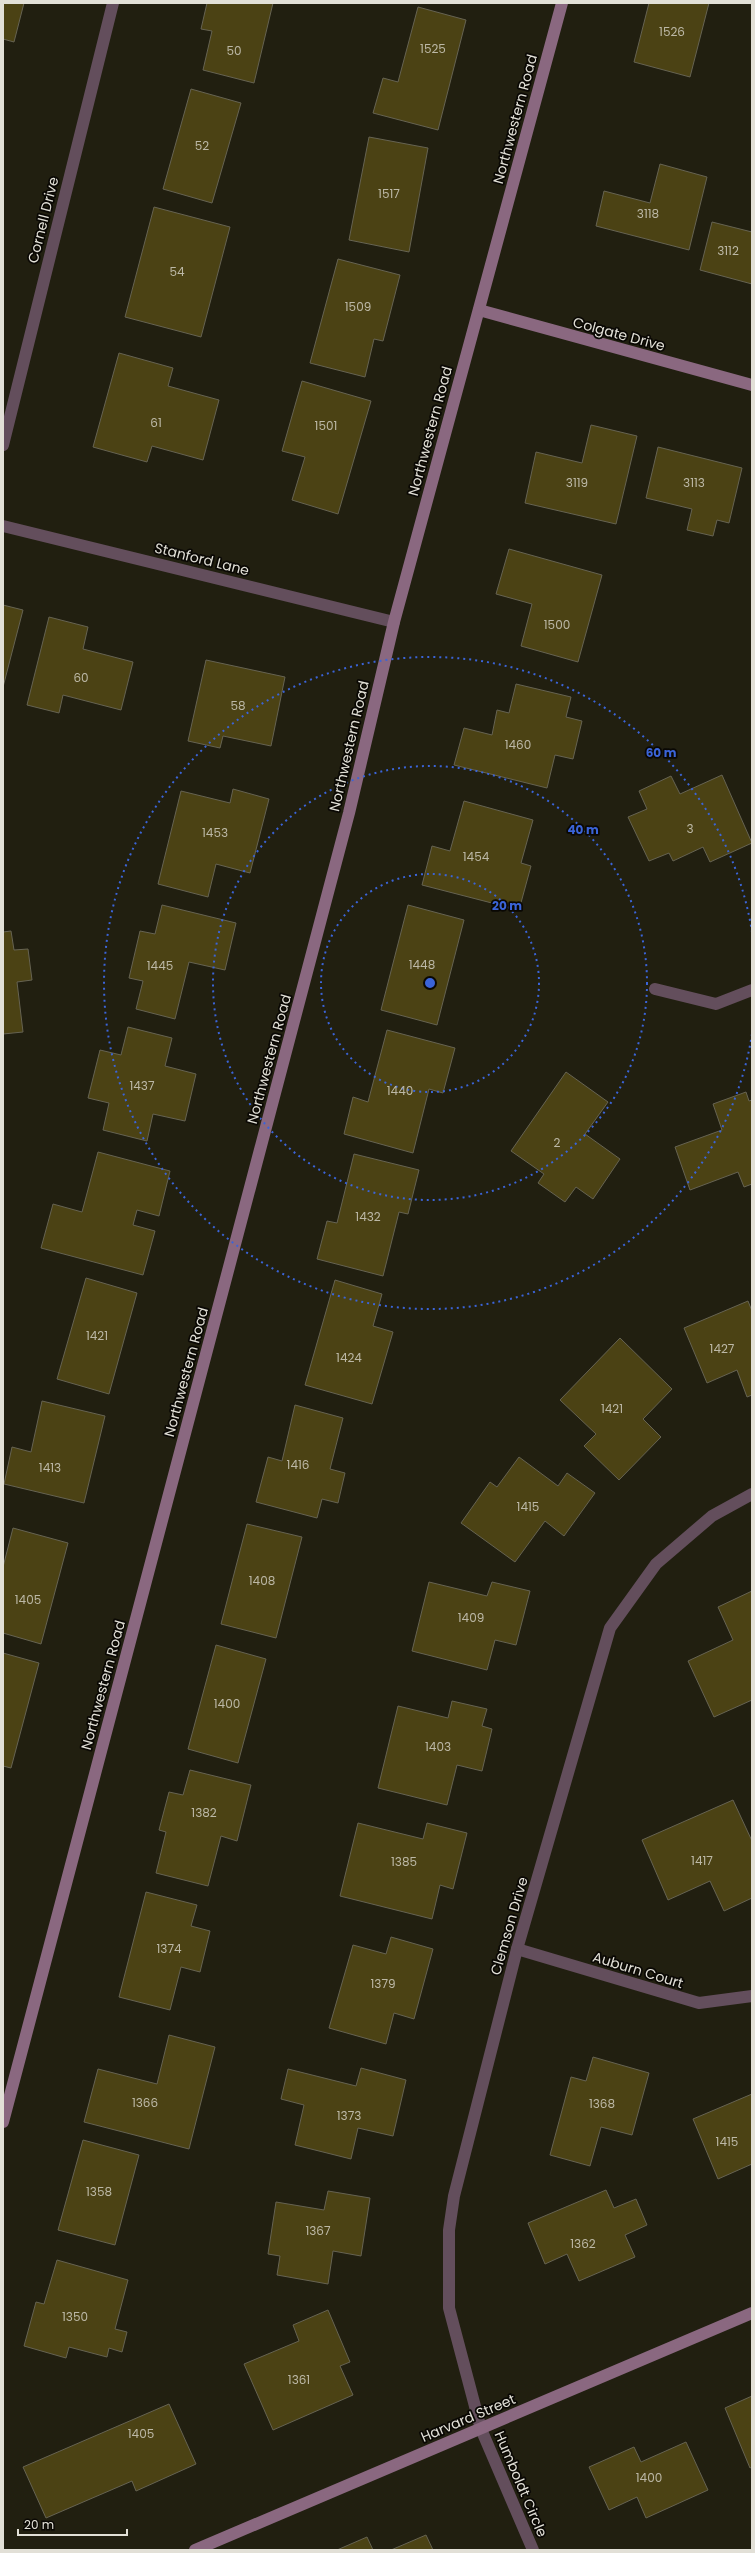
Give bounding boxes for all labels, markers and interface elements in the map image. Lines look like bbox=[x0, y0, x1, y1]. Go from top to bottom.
house number: 1526 bbox=[659, 23, 685, 40]
house number: 1525 bbox=[420, 40, 446, 57]
house number: 50 bbox=[226, 42, 242, 59]
street label: Northwestern Road bbox=[488, 52, 542, 186]
house number: 52 bbox=[195, 137, 209, 154]
street label: Cornell Drive bbox=[23, 174, 63, 265]
house number: 1517 bbox=[378, 185, 400, 202]
house number: 3118 bbox=[637, 205, 659, 222]
house number: 3112 bbox=[717, 242, 739, 259]
house number: 54 bbox=[169, 263, 185, 280]
house number: 1509 bbox=[345, 298, 371, 315]
street label: Colgate Drive bbox=[571, 312, 668, 356]
street label: Northwestern Road bbox=[403, 364, 457, 498]
house number: 61 bbox=[150, 414, 162, 431]
house number: 1501 bbox=[315, 417, 337, 434]
house number: 3119 bbox=[566, 474, 588, 491]
house number: 3113 bbox=[683, 474, 705, 491]
street label: Stanford Lane bbox=[153, 538, 252, 580]
house number: 1500 bbox=[544, 616, 570, 633]
house number: 60 bbox=[73, 669, 89, 686]
street label: Northwestern Road bbox=[324, 679, 374, 813]
house number: 58 bbox=[230, 697, 246, 714]
house number: 1460 bbox=[505, 736, 531, 753]
text: 60 m bbox=[646, 744, 677, 761]
house number: 3 bbox=[686, 820, 694, 837]
text: 40 m bbox=[567, 821, 599, 838]
house number: 1453 bbox=[202, 824, 228, 841]
house number: 1454 bbox=[463, 848, 490, 865]
text: 20 m bbox=[492, 897, 522, 914]
house number: 1448 bbox=[409, 956, 435, 973]
house number: 1445 bbox=[147, 957, 173, 974]
centre of rings bbox=[423, 976, 437, 990]
street label: Northwestern Road bbox=[242, 992, 296, 1126]
house number: 1437 bbox=[129, 1077, 155, 1094]
house number: 1440 bbox=[387, 1082, 413, 1099]
house number: 2 bbox=[554, 1134, 561, 1151]
house number: 1432 bbox=[355, 1208, 381, 1225]
street label: Northwestern Road bbox=[159, 1305, 213, 1439]
house number: 1421 bbox=[86, 1327, 108, 1344]
house number: 1427 bbox=[710, 1340, 735, 1357]
house number: 1424 bbox=[336, 1349, 362, 1366]
house number: 1421 bbox=[601, 1400, 623, 1417]
house number: 1416 bbox=[287, 1456, 309, 1473]
house number: 1413 bbox=[39, 1459, 61, 1476]
house number: 1415 bbox=[517, 1498, 539, 1515]
house number: 1408 bbox=[249, 1572, 275, 1589]
house number: 1405 bbox=[15, 1591, 41, 1608]
house number: 1409 bbox=[458, 1609, 484, 1626]
street label: Northwestern Road bbox=[76, 1618, 130, 1752]
house number: 1400 bbox=[214, 1695, 240, 1712]
house number: 1403 bbox=[425, 1738, 451, 1755]
house number: 1382 bbox=[191, 1804, 217, 1821]
house number: 1417 bbox=[691, 1852, 713, 1869]
house number: 1385 bbox=[391, 1853, 417, 1870]
street label: Clemson Drive bbox=[485, 1874, 533, 1978]
house number: 1374 bbox=[156, 1940, 182, 1957]
street label: Auburn Court bbox=[590, 1947, 686, 1993]
house number: 1379 bbox=[370, 1975, 396, 1992]
house number: 1366 bbox=[132, 2094, 158, 2111]
house number: 1368 bbox=[589, 2095, 615, 2112]
house number: 1373 bbox=[337, 2107, 361, 2124]
house number: 1415 bbox=[716, 2133, 738, 2150]
house number: 1358 bbox=[86, 2183, 112, 2200]
house number: 1367 bbox=[305, 2222, 331, 2239]
house number: 1362 bbox=[570, 2235, 596, 2252]
house number: 1350 bbox=[62, 2308, 88, 2325]
house number: 1361 bbox=[288, 2371, 310, 2388]
street label: Harvard Street bbox=[418, 2389, 518, 2447]
house number: 1405 bbox=[128, 2425, 154, 2442]
street label: Humboldt Circle bbox=[490, 2428, 552, 2540]
house number: 1400 bbox=[636, 2469, 662, 2486]
scale bar bbox=[18, 2511, 127, 2537]
text: 20 m bbox=[24, 2516, 54, 2533]

